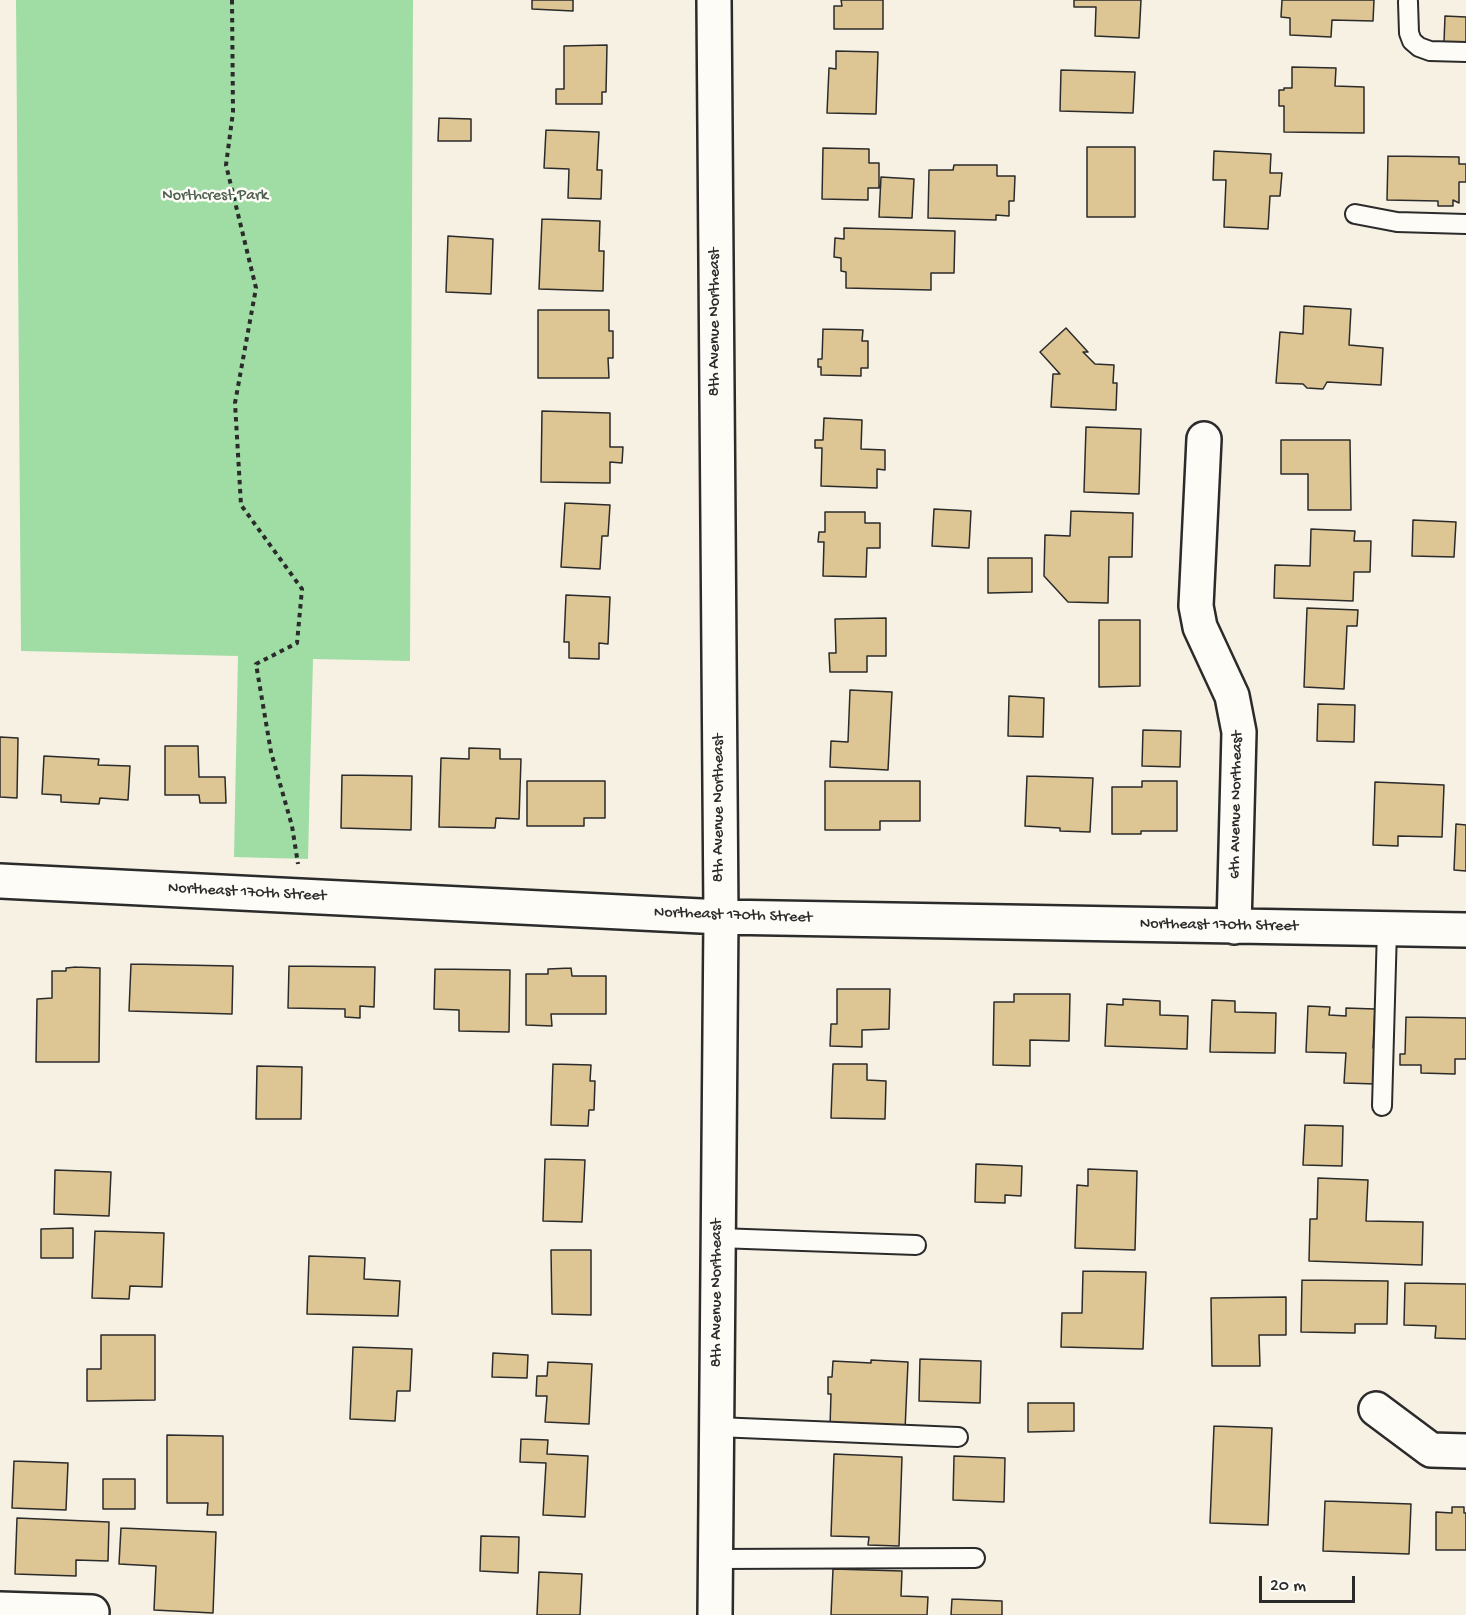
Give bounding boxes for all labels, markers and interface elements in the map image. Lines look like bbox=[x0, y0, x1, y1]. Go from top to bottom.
park label: Northcrest Park bbox=[162, 187, 268, 207]
street label: 8th Avenue Northeast bbox=[706, 248, 726, 396]
street label: 6th Avenue Northeast bbox=[1226, 731, 1248, 879]
street label: 8th Avenue Northeast bbox=[710, 734, 730, 882]
street label: Northeast 170th Street bbox=[167, 879, 327, 907]
street label: Northeast 170th Street bbox=[654, 904, 812, 928]
street label: Northeast 170th Street bbox=[1140, 915, 1298, 937]
street label: 8th Avenue Northeast bbox=[708, 1219, 728, 1367]
scale bar bbox=[1262, 1564, 1358, 1602]
text: 20 m bbox=[1270, 1576, 1306, 1597]

